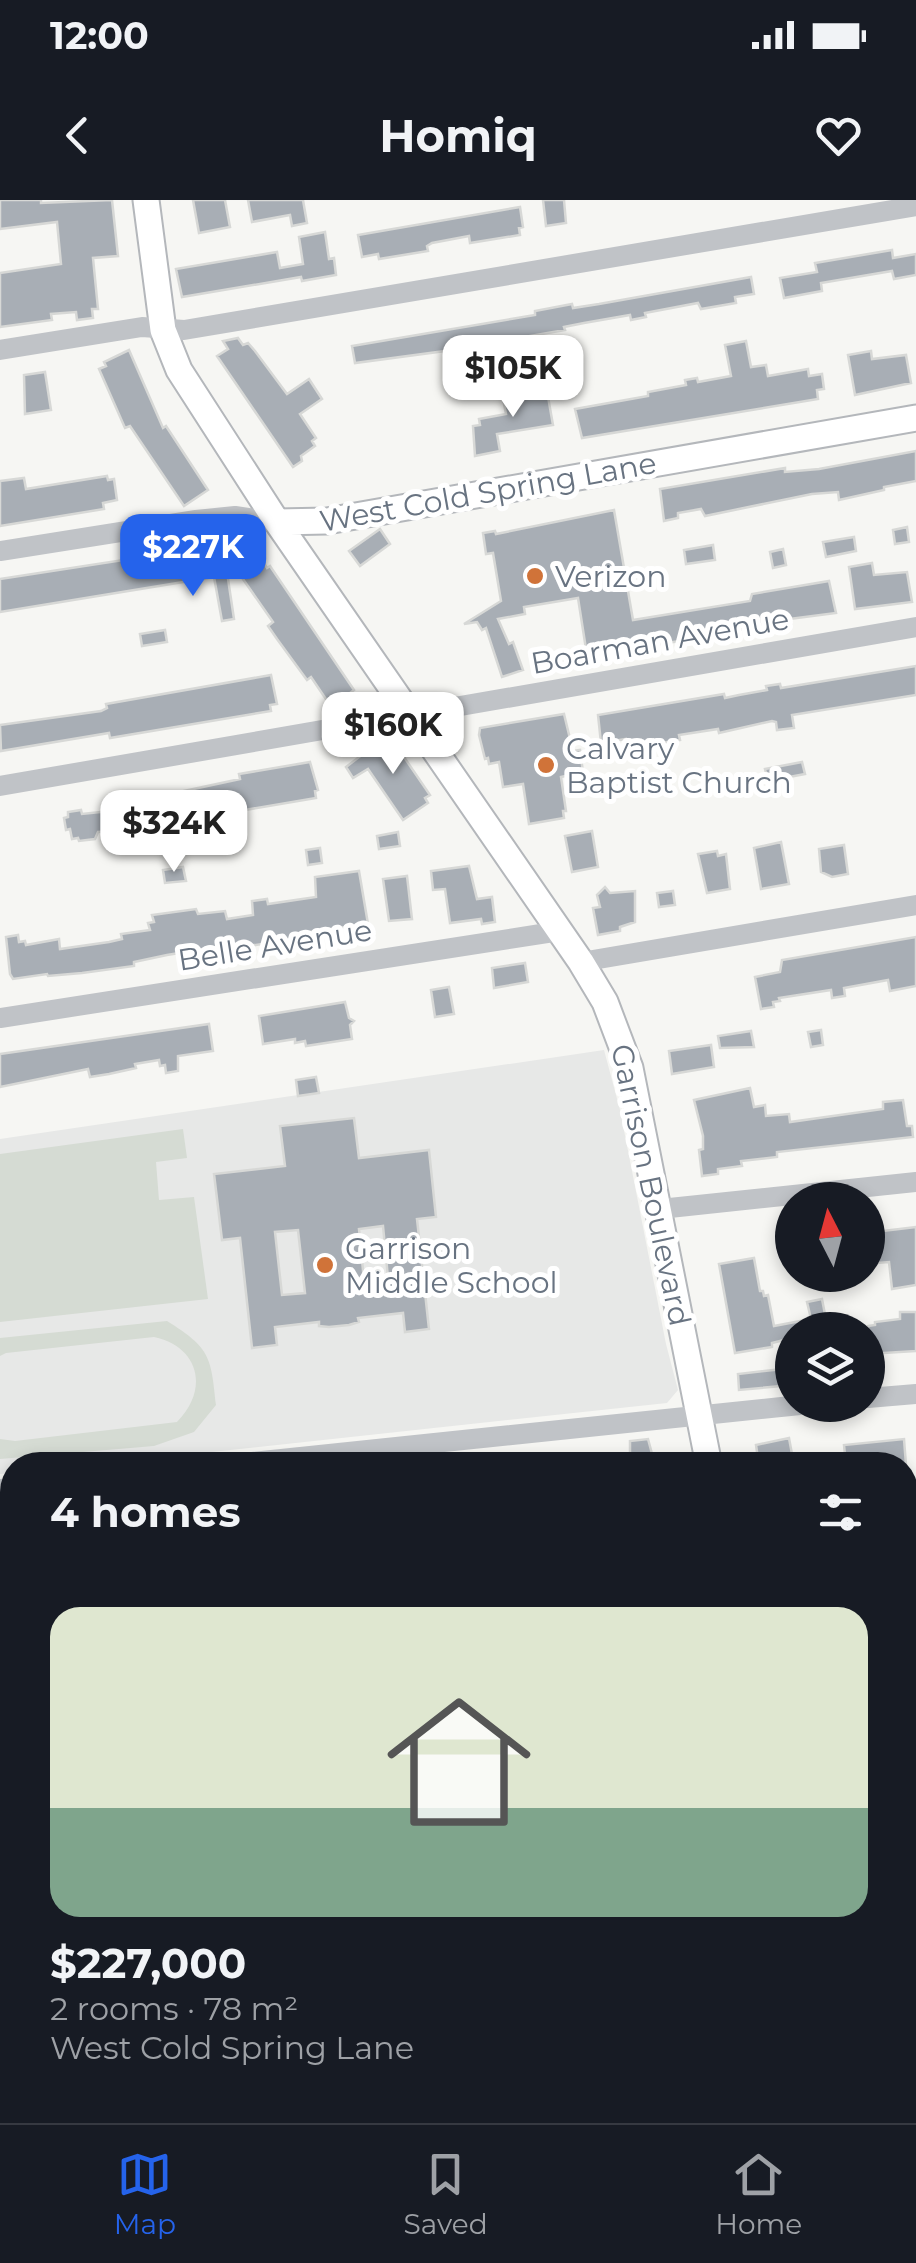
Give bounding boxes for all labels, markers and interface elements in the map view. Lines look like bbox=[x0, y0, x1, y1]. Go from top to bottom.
text: 12:00 bbox=[50, 12, 149, 59]
icon: back bbox=[50, 108, 105, 163]
text: Homiq bbox=[379, 108, 537, 163]
icon: heart bbox=[811, 108, 866, 163]
pin: $105K bbox=[443, 335, 583, 420]
text: $105K bbox=[464, 348, 562, 387]
street label: West Cold Spring Lane bbox=[317, 444, 659, 540]
pin: $227K bbox=[123, 514, 263, 599]
text: $227K bbox=[142, 527, 244, 566]
place label: Verizon bbox=[555, 558, 666, 595]
marker: Verizon bbox=[524, 565, 546, 587]
street label: Boarman Avenue bbox=[528, 600, 792, 682]
pin: $160K bbox=[323, 692, 463, 777]
text: $160K bbox=[344, 705, 442, 744]
place label: Calvary Baptist Church bbox=[566, 730, 792, 801]
marker: Calvary Baptist Church bbox=[535, 754, 557, 776]
pin: $324K bbox=[104, 790, 244, 875]
text: $324K bbox=[122, 803, 226, 842]
street label: Belle Avenue bbox=[175, 911, 375, 979]
street label: Garrison Boulevard bbox=[603, 1041, 699, 1329]
north arrow bbox=[775, 1182, 885, 1292]
map controls bbox=[775, 1182, 885, 1422]
place label: Garrison Middle School bbox=[345, 1230, 558, 1301]
marker: Garrison Middle School bbox=[314, 1254, 336, 1276]
button: layers bbox=[775, 1312, 885, 1422]
icon: filters bbox=[813, 1485, 868, 1540]
text: 4 homes bbox=[50, 1486, 241, 1538]
icon: home bbox=[369, 1672, 549, 1852]
text: $227,000 bbox=[50, 1937, 246, 1989]
text: 2 rooms · 78 m² bbox=[50, 1989, 298, 2028]
text: West Cold Spring Lane bbox=[50, 2028, 414, 2067]
tab: Map bbox=[114, 2147, 176, 2241]
tab: Saved bbox=[404, 2147, 488, 2241]
tab: Home bbox=[715, 2147, 802, 2241]

